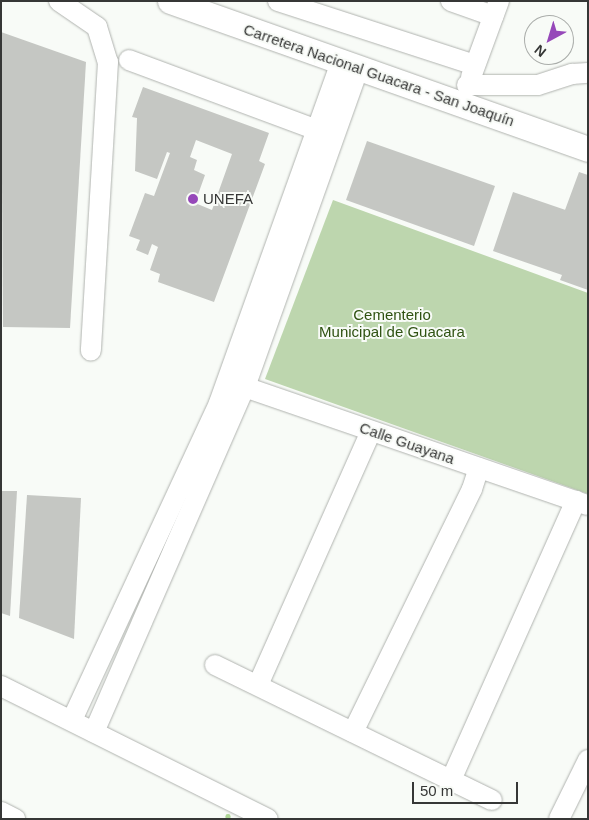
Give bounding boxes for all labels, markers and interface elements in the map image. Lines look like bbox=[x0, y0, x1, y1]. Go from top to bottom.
north arrow bbox=[524, 15, 574, 65]
street label: Carretera Nacional Guacara - San Joaquín bbox=[241, 20, 517, 130]
text: N bbox=[531, 41, 549, 60]
place label: UNEFA bbox=[203, 190, 253, 208]
marker: UNEFA bbox=[187, 193, 199, 205]
park label: Cementerio Municipal de Guacara bbox=[319, 305, 465, 340]
street label: Calle Guayana bbox=[357, 418, 457, 468]
scale bar bbox=[414, 772, 520, 804]
text: 50 m bbox=[420, 782, 453, 799]

